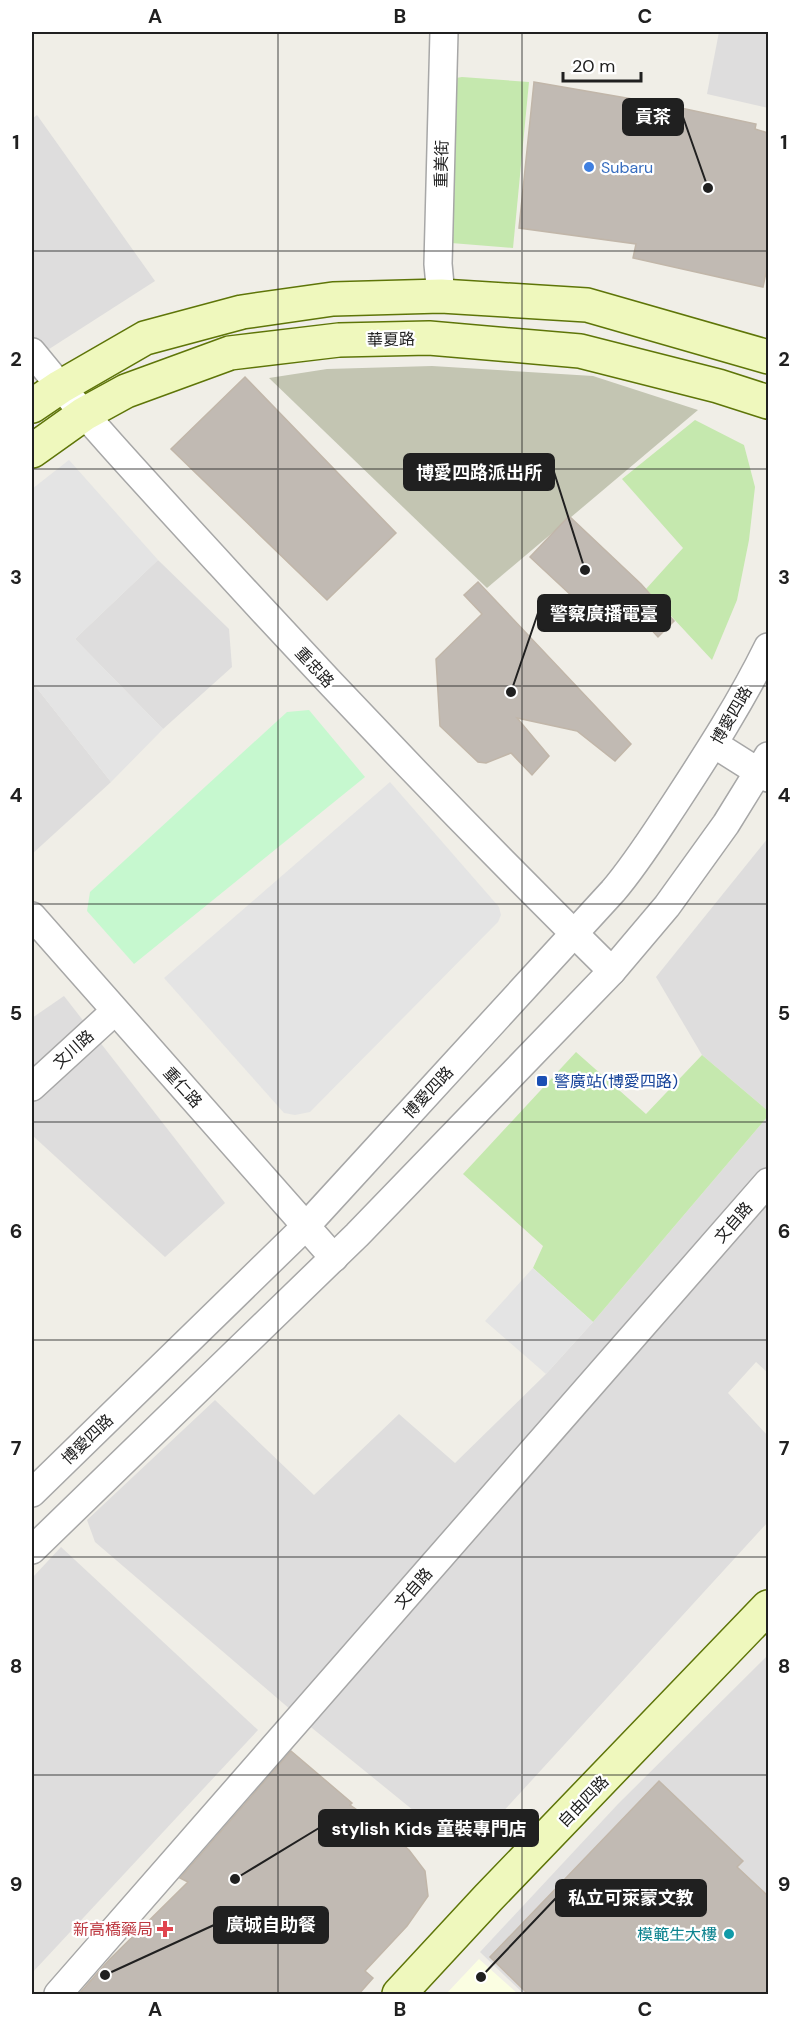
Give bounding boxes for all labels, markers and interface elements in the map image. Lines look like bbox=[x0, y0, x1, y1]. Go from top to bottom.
text: A bbox=[148, 3, 162, 29]
text: B bbox=[394, 3, 406, 29]
text: C bbox=[638, 3, 652, 29]
scale bar bbox=[563, 45, 641, 83]
text: 20 m bbox=[572, 54, 615, 78]
callout: 貢茶 bbox=[623, 99, 683, 135]
text: 貢茶 bbox=[635, 105, 671, 129]
text: 1 bbox=[12, 129, 20, 155]
text: 1 bbox=[780, 129, 788, 155]
street label: 重美街 bbox=[431, 140, 452, 188]
place label: Subaru bbox=[601, 157, 653, 178]
marker: Subaru bbox=[582, 160, 596, 174]
street label: 華夏路 bbox=[367, 329, 415, 350]
text: 2 bbox=[10, 346, 22, 372]
text: 2 bbox=[778, 346, 790, 372]
callout: 博愛四路派出所 bbox=[404, 454, 554, 490]
text: 博愛四路派出所 bbox=[416, 461, 542, 485]
text: 3 bbox=[10, 564, 22, 590]
text: 3 bbox=[778, 564, 790, 590]
callout: 警察廣播電臺 bbox=[538, 595, 670, 631]
text: 警察廣播電臺 bbox=[550, 602, 658, 626]
street label: 重忠路 bbox=[291, 643, 339, 692]
street label: 博愛四路 bbox=[706, 682, 757, 748]
text: 4 bbox=[10, 782, 23, 808]
text: 4 bbox=[778, 782, 791, 808]
text: 5 bbox=[10, 1000, 22, 1026]
text: 5 bbox=[778, 1000, 790, 1026]
street label: 文川路 bbox=[48, 1026, 98, 1073]
street label: 重仁路 bbox=[159, 1062, 206, 1112]
street label: 博愛四路 bbox=[399, 1062, 458, 1123]
place label: 警廣站(博愛四路) bbox=[554, 1071, 678, 1092]
marker: 警廣站(博愛四路) bbox=[535, 1074, 549, 1088]
street label: 文自路 bbox=[710, 1197, 757, 1247]
text: 6 bbox=[10, 1218, 22, 1244]
text: 6 bbox=[778, 1218, 790, 1244]
street label: 博愛四路 bbox=[57, 1410, 118, 1469]
text: 7 bbox=[11, 1435, 22, 1461]
text: 7 bbox=[779, 1435, 790, 1461]
street label: 文自路 bbox=[390, 1563, 437, 1613]
text: 8 bbox=[10, 1653, 22, 1679]
text: 8 bbox=[778, 1653, 790, 1679]
street label: 自由四路 bbox=[554, 1771, 613, 1832]
callout: stylish Kids 童裝專門店 bbox=[319, 1810, 538, 1846]
text: stylish Kids 童裝專門店 bbox=[332, 1817, 526, 1841]
text: 9 bbox=[10, 1871, 22, 1897]
text: 9 bbox=[778, 1871, 790, 1897]
callout: 私立可萊蒙文教 bbox=[556, 1880, 706, 1916]
text: 私立可萊蒙文教 bbox=[568, 1886, 694, 1910]
callout: 廣城自助餐 bbox=[214, 1907, 328, 1943]
text: 廣城自助餐 bbox=[226, 1913, 316, 1937]
place label: 新高橋藥局 bbox=[73, 1919, 153, 1940]
marker: 新高橋藥局 bbox=[158, 1922, 172, 1936]
place label: 模範生大樓 bbox=[637, 1924, 717, 1945]
marker: 模範生大樓 bbox=[722, 1927, 736, 1941]
text: A bbox=[148, 1996, 162, 2022]
text: B bbox=[394, 1996, 406, 2022]
text: C bbox=[638, 1996, 652, 2022]

